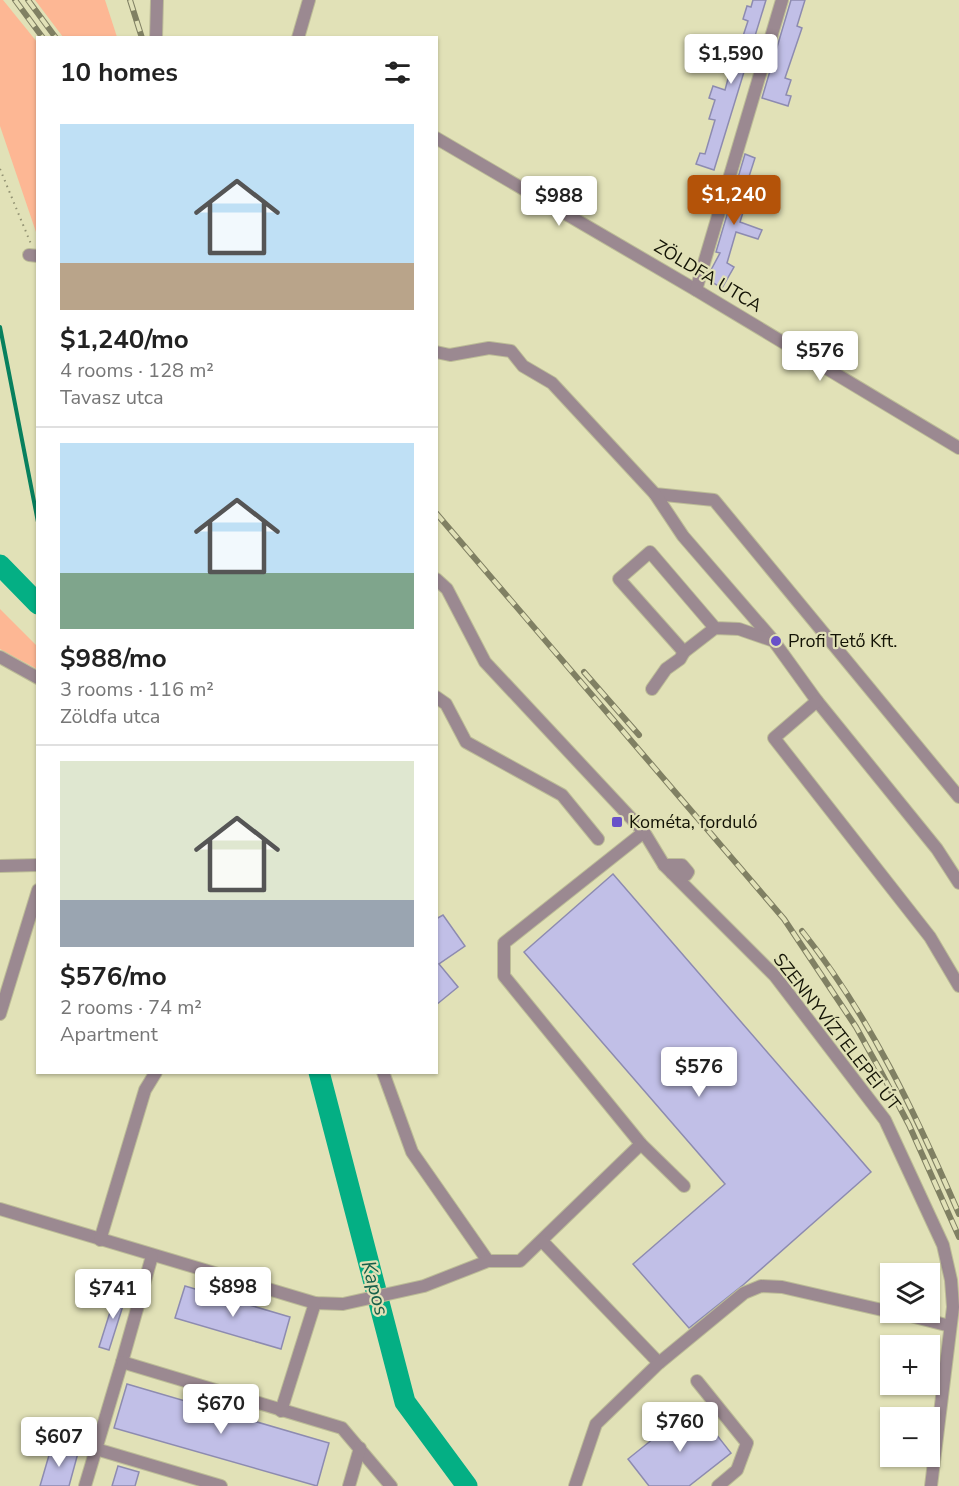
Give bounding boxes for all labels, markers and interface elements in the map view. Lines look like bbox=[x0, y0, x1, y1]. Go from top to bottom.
pin: $1,590 bbox=[682, 34, 780, 85]
text: $1,590 bbox=[699, 40, 763, 67]
text: 10 homes bbox=[60, 55, 178, 90]
icon: filters bbox=[381, 56, 414, 89]
icon: home bbox=[183, 163, 291, 271]
pin: $1,240 bbox=[685, 175, 783, 226]
pin: $988 bbox=[523, 176, 595, 227]
text: $1,240 bbox=[702, 181, 766, 208]
text: $988 bbox=[535, 182, 583, 209]
street label: ZÖLDFA UTCA bbox=[650, 234, 766, 318]
text: $1,240/mo bbox=[60, 322, 189, 357]
pin: $576 bbox=[784, 331, 856, 382]
text: $576 bbox=[796, 337, 844, 364]
text: 4 rooms · 128 m² bbox=[60, 357, 214, 384]
text: Tavasz utca bbox=[60, 384, 164, 411]
icon: home bbox=[183, 482, 291, 590]
place label: Profi Tető Kft. bbox=[788, 629, 897, 653]
marker: Profi Tető Kft. bbox=[769, 634, 783, 648]
text: $988/mo bbox=[60, 641, 167, 676]
text: 3 rooms · 116 m² bbox=[60, 676, 214, 703]
text: Zöldfa utca bbox=[60, 703, 160, 730]
icon: home bbox=[183, 800, 291, 908]
place label: Kométa, forduló bbox=[629, 810, 758, 834]
marker: Kométa, forduló bbox=[610, 815, 624, 829]
street label: SZENNYVÍZTELEPEI ÚT bbox=[768, 948, 906, 1116]
text: $576/mo bbox=[60, 959, 167, 994]
text: 2 rooms · 74 m² bbox=[60, 994, 202, 1021]
text: Apartment bbox=[60, 1021, 158, 1048]
pin: $576 bbox=[663, 1047, 735, 1098]
text: $576 bbox=[675, 1053, 723, 1080]
water label: Kapos bbox=[355, 1258, 395, 1318]
map controls bbox=[880, 1263, 940, 1467]
button: layers bbox=[880, 1263, 940, 1323]
pin: $898 bbox=[197, 1267, 269, 1318]
pin: $741 bbox=[77, 1269, 149, 1320]
text: $898 bbox=[209, 1273, 257, 1300]
text: $741 bbox=[89, 1275, 137, 1302]
button: + bbox=[880, 1335, 940, 1395]
pin: $670 bbox=[185, 1384, 257, 1435]
text: $670 bbox=[197, 1390, 245, 1417]
pin: $760 bbox=[644, 1402, 716, 1453]
button: − bbox=[880, 1407, 940, 1467]
text: $760 bbox=[656, 1408, 704, 1435]
pin: $607 bbox=[23, 1417, 95, 1468]
text: $607 bbox=[35, 1423, 83, 1450]

